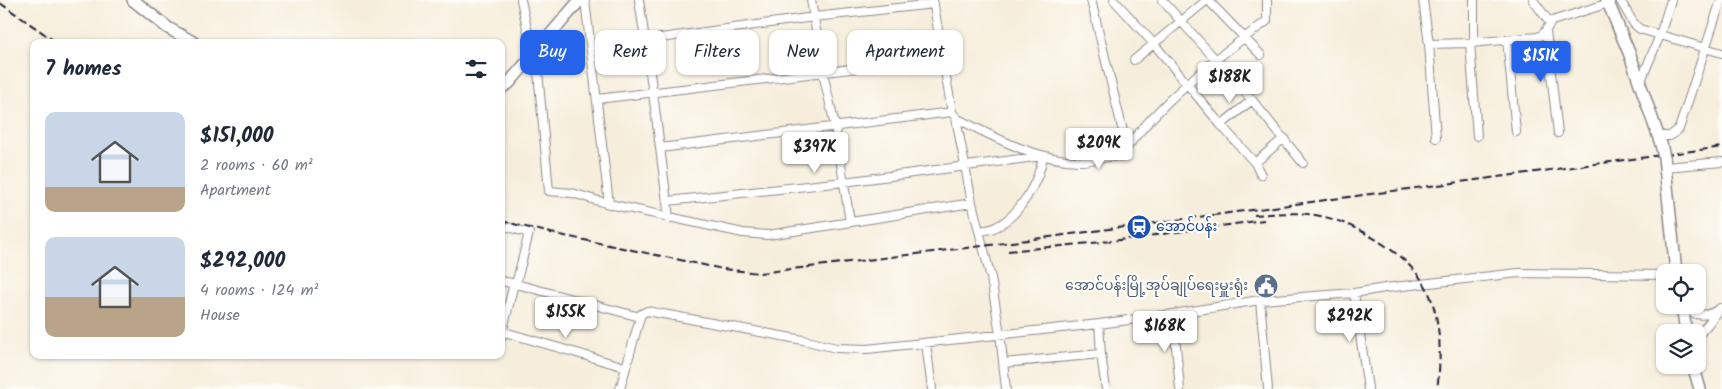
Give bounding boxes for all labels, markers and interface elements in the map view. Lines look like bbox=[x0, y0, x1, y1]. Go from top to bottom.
chip: Buy bbox=[520, 30, 585, 75]
chip: Rent bbox=[595, 30, 666, 75]
chip: Filters bbox=[676, 30, 759, 75]
chip: New bbox=[769, 30, 837, 75]
chip: Apartment bbox=[847, 30, 963, 75]
pin: $151K bbox=[1506, 41, 1576, 83]
text: $151K bbox=[1523, 44, 1559, 69]
text: 7 homes bbox=[45, 53, 122, 86]
icon: filters bbox=[462, 55, 490, 83]
pin: $188K bbox=[1195, 62, 1265, 104]
text: $188K bbox=[1209, 65, 1251, 90]
text: $151,000 bbox=[200, 120, 274, 153]
pin: $209K bbox=[1064, 128, 1134, 170]
text: $209K bbox=[1077, 131, 1121, 156]
icon: home bbox=[85, 132, 145, 192]
pin: $397K bbox=[780, 132, 850, 174]
text: $397K bbox=[793, 135, 837, 160]
text: 2 rooms · 60 m² bbox=[200, 153, 313, 178]
text: Apartment bbox=[200, 178, 271, 203]
station icon: အောင်ပန်း bbox=[1126, 214, 1152, 240]
place label: အောင်ပန်း bbox=[1156, 216, 1217, 238]
text: $292,000 bbox=[200, 245, 285, 278]
icon: home bbox=[85, 257, 145, 317]
map controls bbox=[1656, 264, 1706, 374]
button: locate bbox=[1656, 264, 1706, 314]
public building icon: အောင်ပန်းမြို့အုပ်ချုပ်ရေးမှူးရုံး bbox=[1253, 273, 1279, 299]
place label: အောင်ပန်းမြို့အုပ်ချုပ်ရေးမှူးရုံး bbox=[1065, 275, 1248, 297]
text: 4 rooms · 124 m² bbox=[200, 278, 318, 303]
pin: $155K bbox=[531, 296, 601, 339]
text: $155K bbox=[546, 300, 586, 325]
pin: $292K bbox=[1315, 300, 1385, 343]
text: House bbox=[200, 303, 240, 328]
text: $292K bbox=[1327, 304, 1373, 329]
pin: $168K bbox=[1130, 310, 1200, 353]
text: $168K bbox=[1144, 314, 1186, 339]
button: layers bbox=[1656, 324, 1706, 374]

